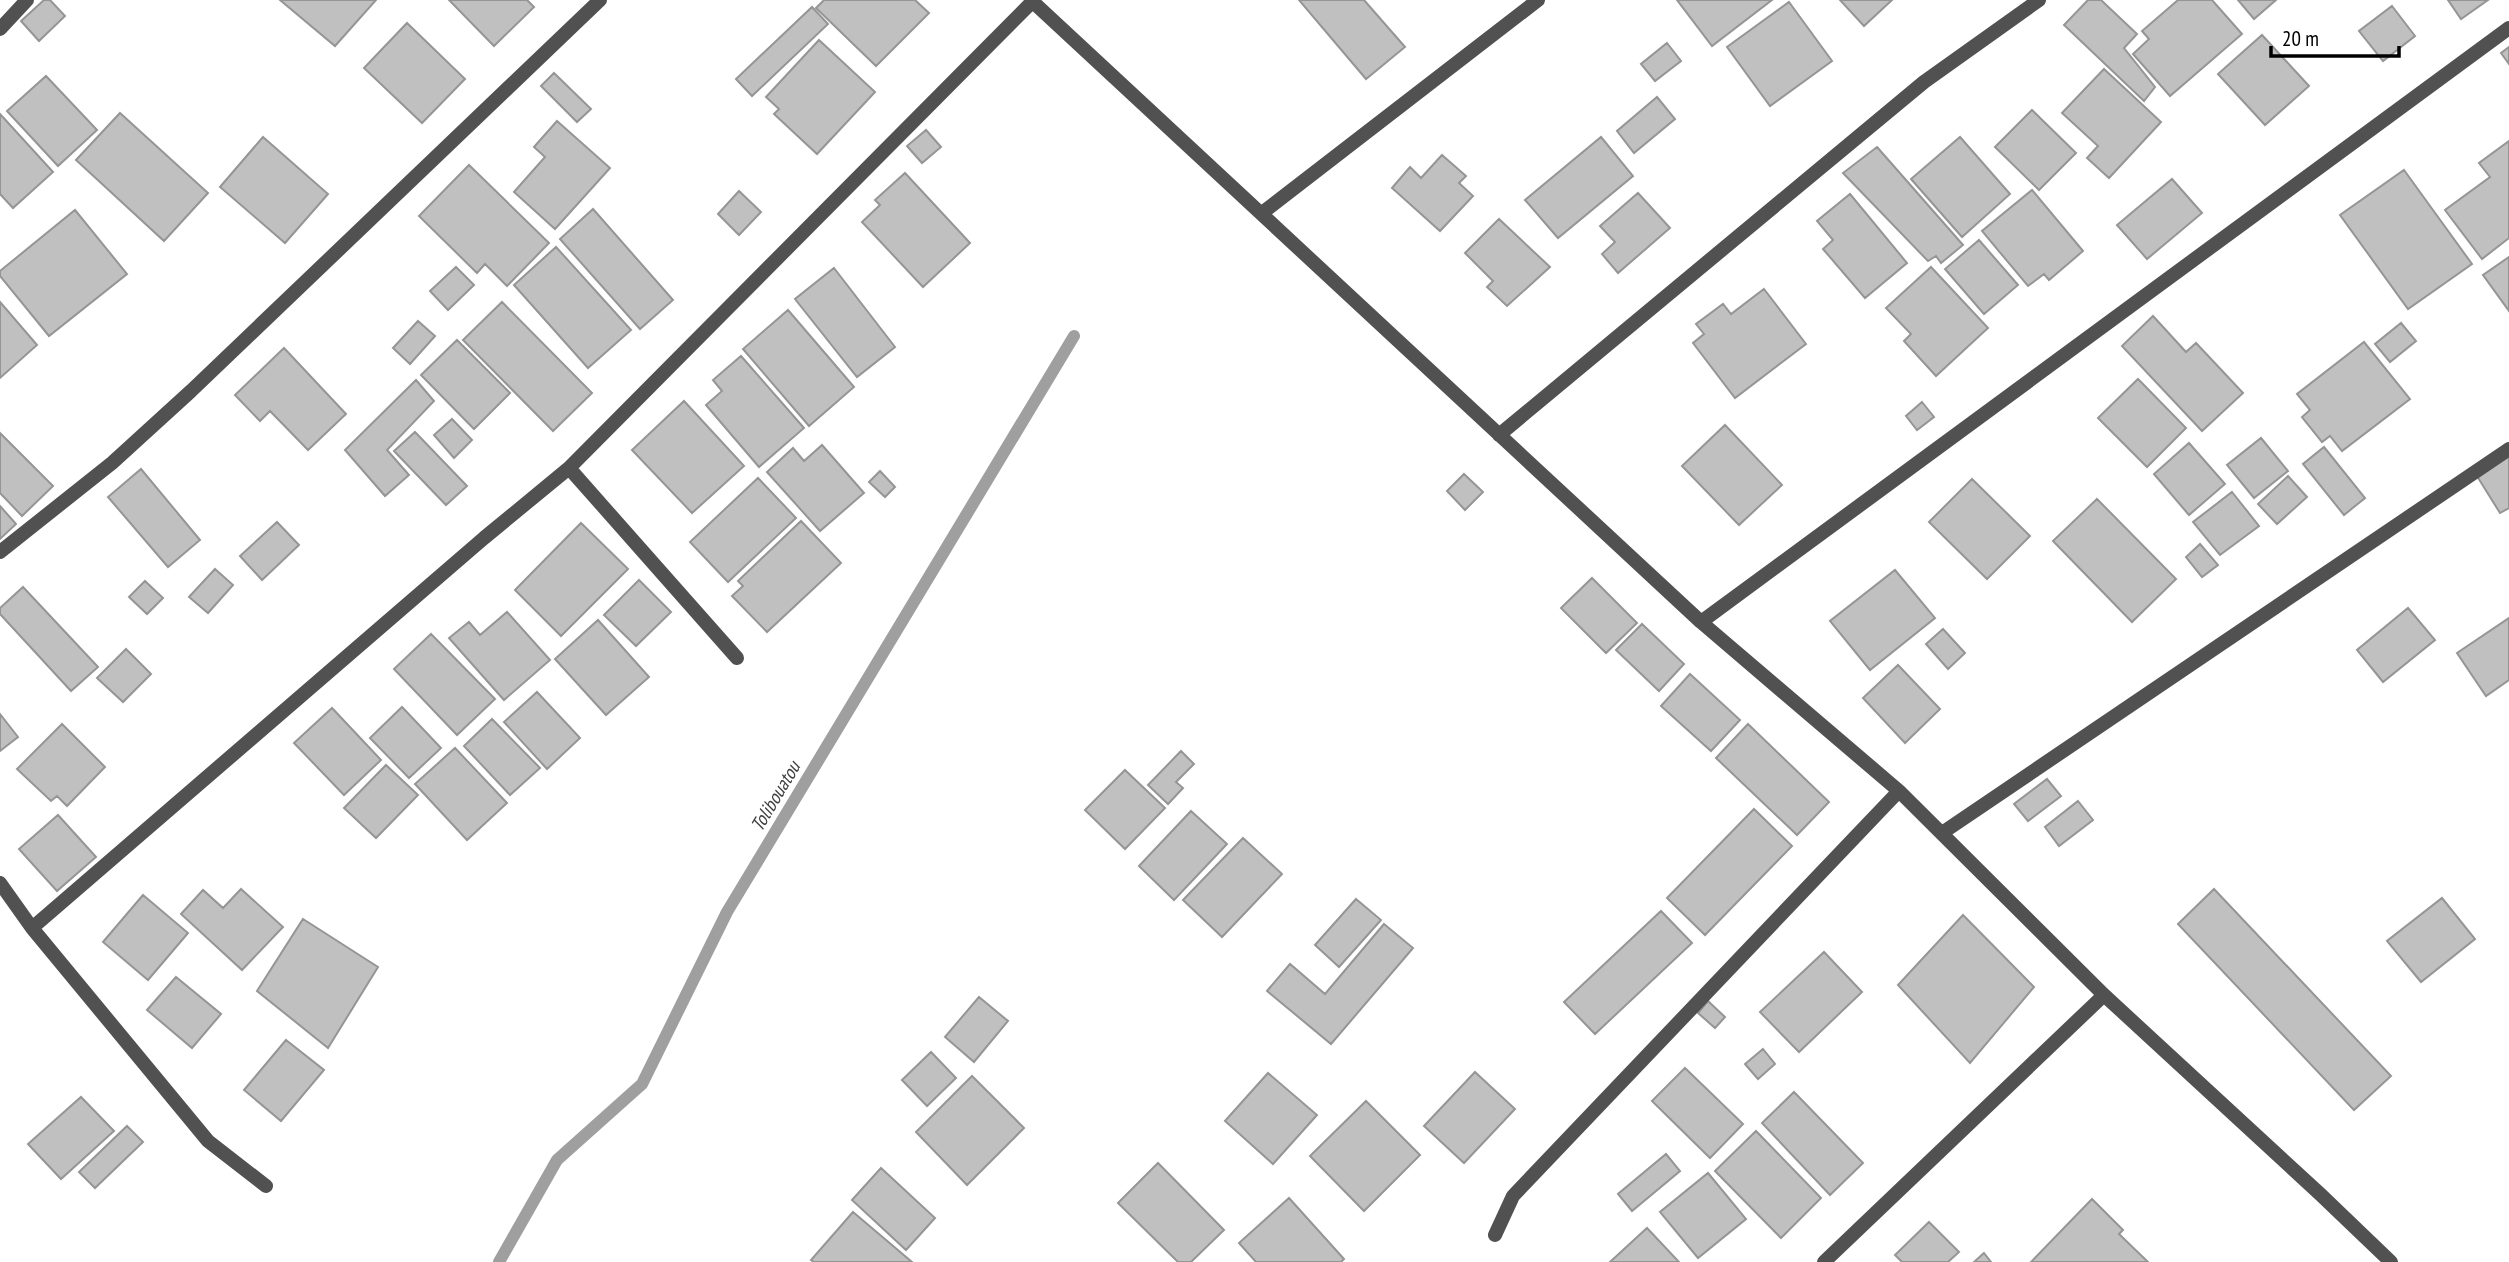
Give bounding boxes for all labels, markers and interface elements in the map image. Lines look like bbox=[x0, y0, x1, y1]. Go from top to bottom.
scale bar bbox=[2271, 14, 2399, 58]
text: 20 m bbox=[2282, 25, 2319, 52]
water label: Tolibouatou bbox=[745, 755, 806, 835]

